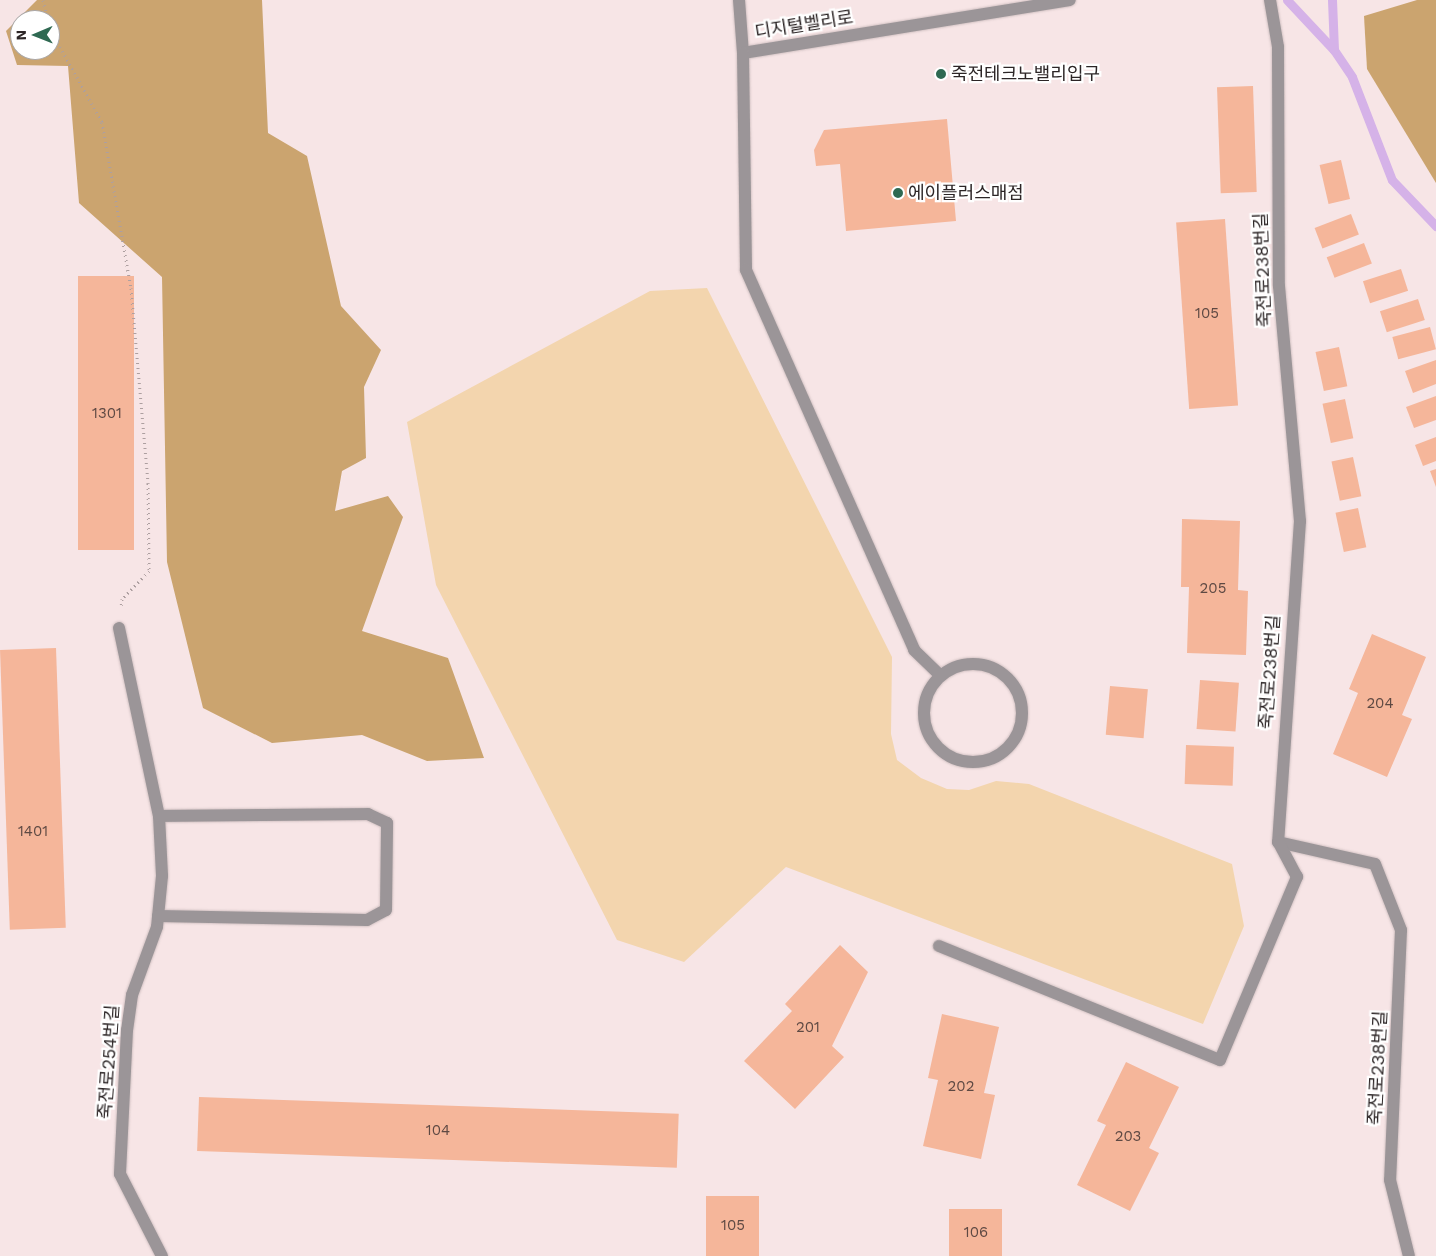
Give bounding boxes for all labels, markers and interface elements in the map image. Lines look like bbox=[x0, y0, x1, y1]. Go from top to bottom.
street label: 디지털벨리로 bbox=[753, 7, 855, 43]
north arrow bbox=[10, 10, 60, 60]
text: N bbox=[13, 30, 29, 41]
place label: 죽전테크노밸리입구 bbox=[951, 63, 1100, 85]
marker: 죽전테크노밸리입구 bbox=[935, 68, 947, 80]
place label: 에이플러스매점 bbox=[908, 182, 1024, 204]
marker: 에이플러스매점 bbox=[892, 187, 904, 199]
street label: 죽전로238번길 bbox=[1250, 212, 1276, 328]
house number: 105 bbox=[1195, 305, 1219, 323]
house number: 1301 bbox=[92, 405, 122, 423]
house number: 205 bbox=[1200, 580, 1226, 598]
street label: 죽전로238번길 bbox=[1255, 614, 1285, 730]
house number: 204 bbox=[1366, 695, 1394, 713]
house number: 1401 bbox=[18, 823, 48, 841]
street label: 죽전로254번길 bbox=[94, 1004, 124, 1120]
street label: 죽전로238번길 bbox=[1364, 1010, 1392, 1126]
house number: 201 bbox=[796, 1019, 820, 1037]
house number: 202 bbox=[948, 1078, 974, 1096]
house number: 104 bbox=[426, 1122, 450, 1140]
house number: 203 bbox=[1115, 1128, 1141, 1146]
house number: 105 bbox=[721, 1217, 745, 1235]
house number: 106 bbox=[964, 1224, 988, 1242]

